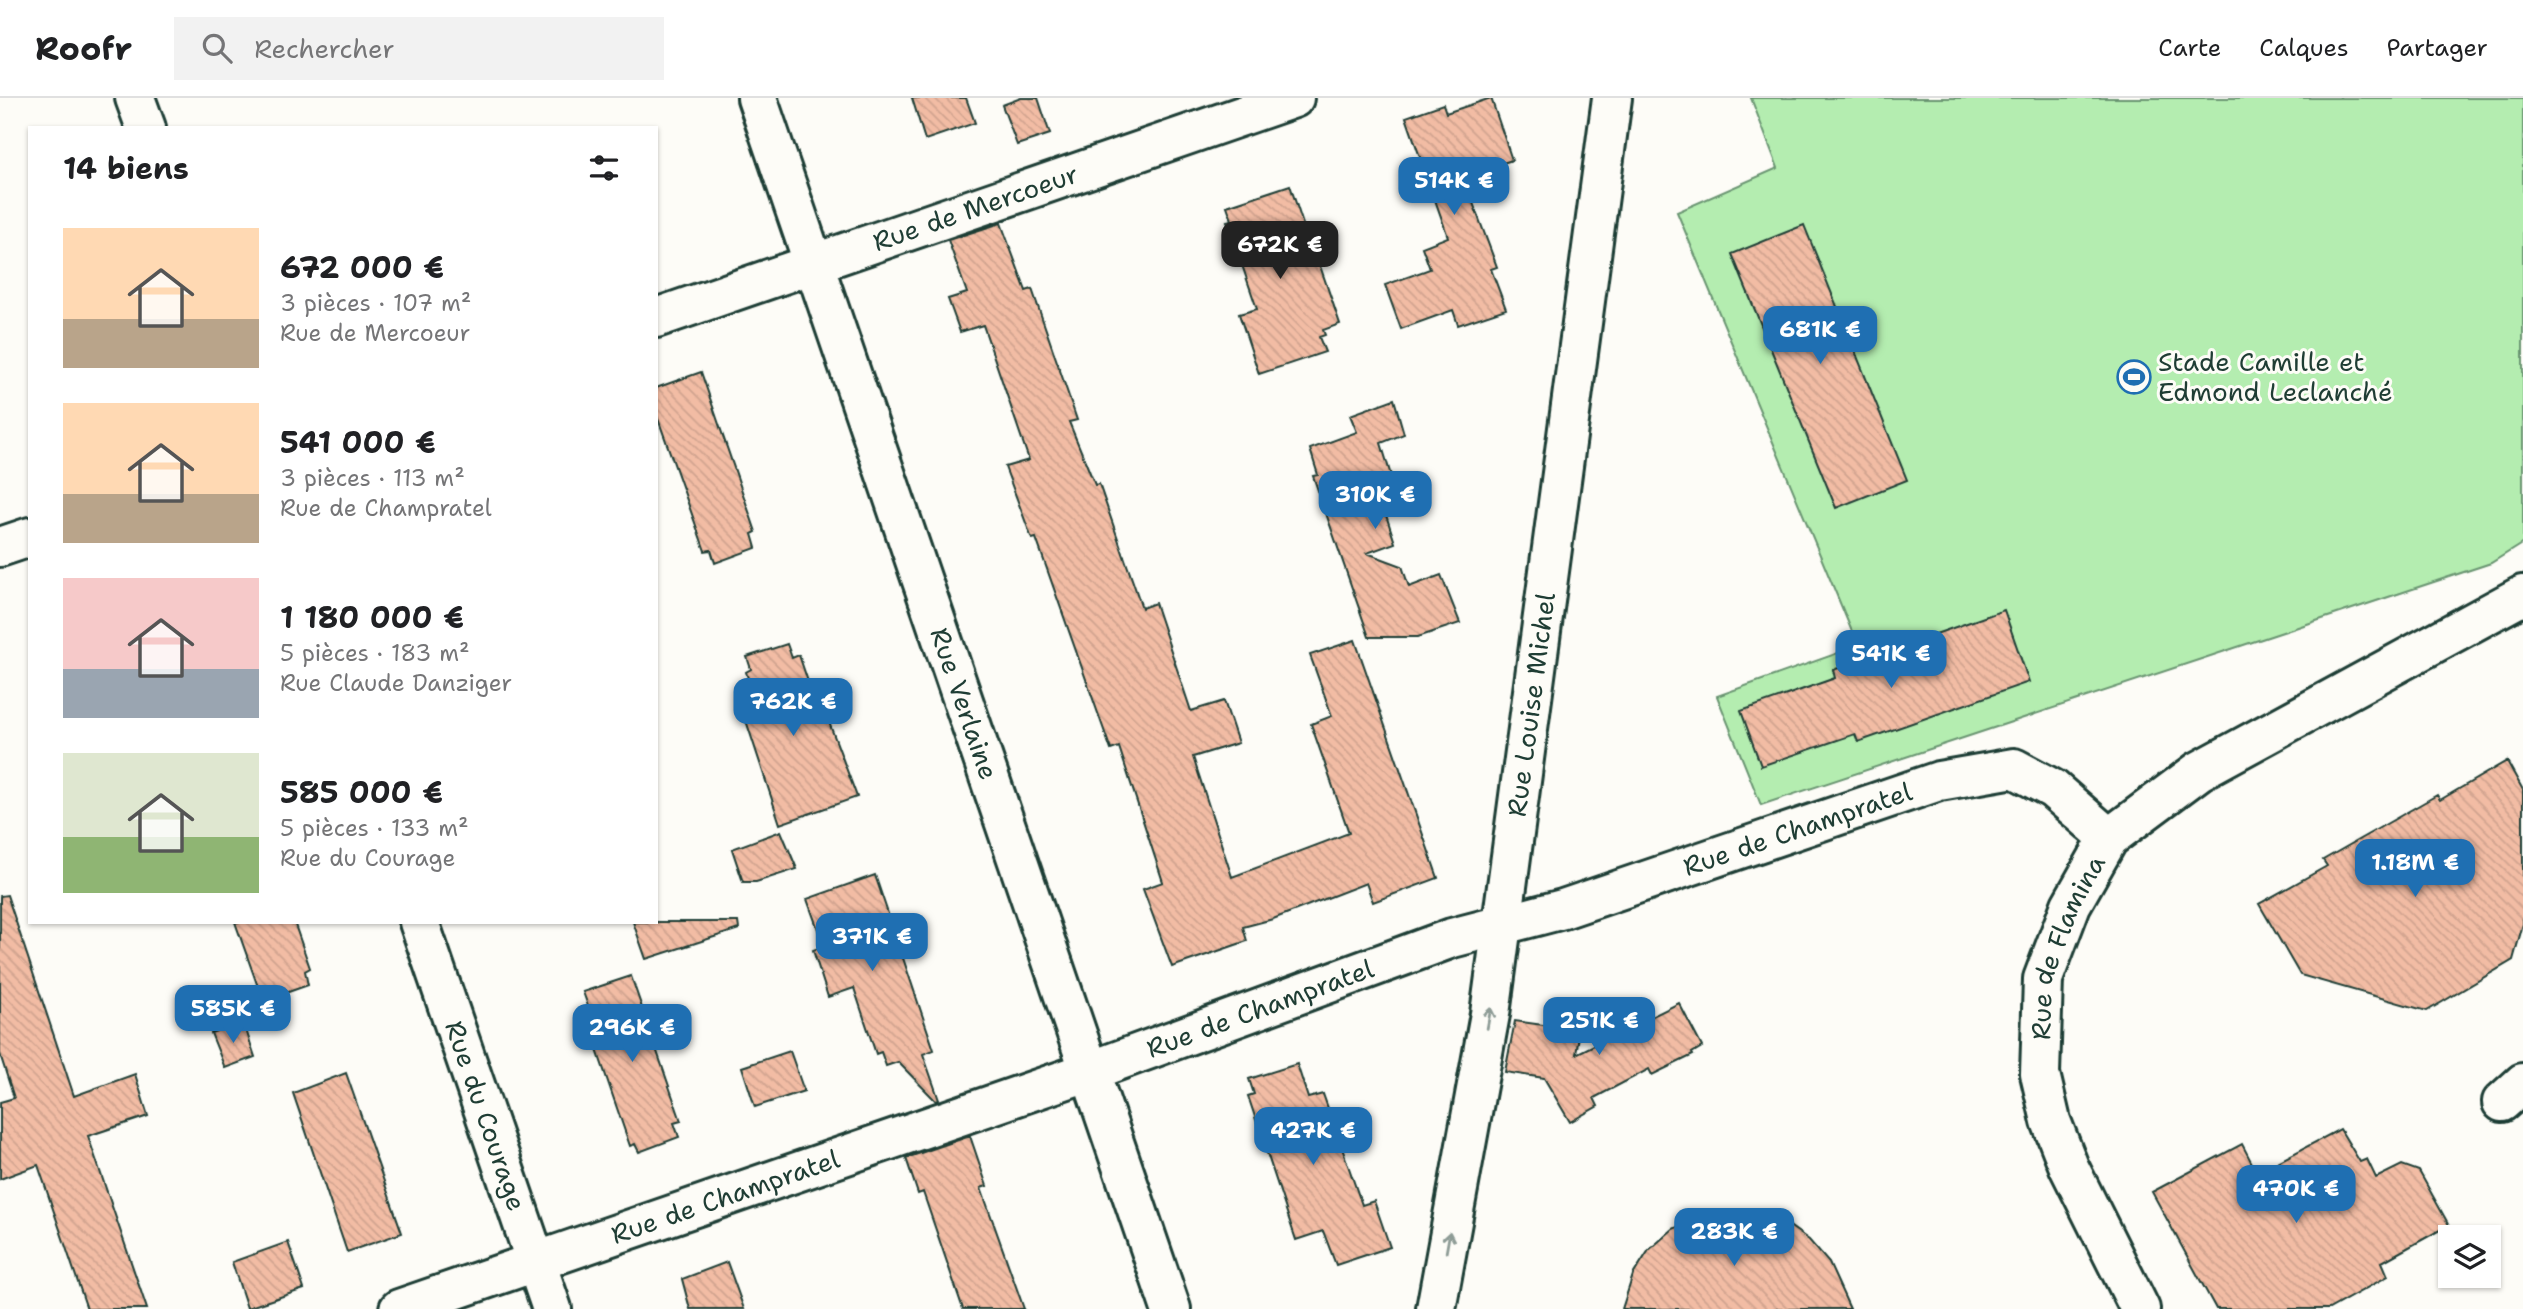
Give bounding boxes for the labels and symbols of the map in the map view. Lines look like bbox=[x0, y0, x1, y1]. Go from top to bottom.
street label: Rue de Mercoeur bbox=[868, 156, 1083, 259]
pin: 514K € bbox=[1397, 158, 1511, 217]
pin: 672K € bbox=[1223, 222, 1337, 281]
pin: 681K € bbox=[1763, 306, 1877, 366]
place label: Stade Camille et Edmond Leclanché bbox=[2158, 344, 2393, 409]
sports icon: Stade Camille et Edmond Leclanché bbox=[2115, 358, 2153, 396]
pin: 310K € bbox=[1318, 472, 1432, 531]
street label: Rue Louise Michel bbox=[1498, 590, 1563, 819]
street label: Rue Verlaine bbox=[922, 623, 1007, 784]
pin: 541K € bbox=[1834, 630, 1948, 690]
pin: 762K € bbox=[736, 678, 850, 738]
street label: Rue de Champratel bbox=[1678, 773, 1917, 884]
pin: 1.18M € bbox=[2350, 840, 2480, 899]
street label: Rue de Flamina bbox=[2023, 848, 2113, 1040]
pin: 371K € bbox=[815, 914, 929, 973]
street label: Rue de Champratel bbox=[1141, 950, 1378, 1066]
pin: 585K € bbox=[176, 986, 290, 1045]
pin: 251K € bbox=[1542, 998, 1656, 1057]
pin: 296K € bbox=[575, 1004, 689, 1064]
one-way arrow bbox=[1483, 1007, 1496, 1030]
street label: Rue du Courage bbox=[437, 1016, 535, 1215]
pin: 427K € bbox=[1256, 1108, 1370, 1167]
street label: Rue de Champratel bbox=[606, 1141, 844, 1252]
pin: 470K € bbox=[2239, 1166, 2353, 1225]
pin: 283K € bbox=[1677, 1208, 1791, 1268]
one-way arrow bbox=[1442, 1231, 1455, 1254]

